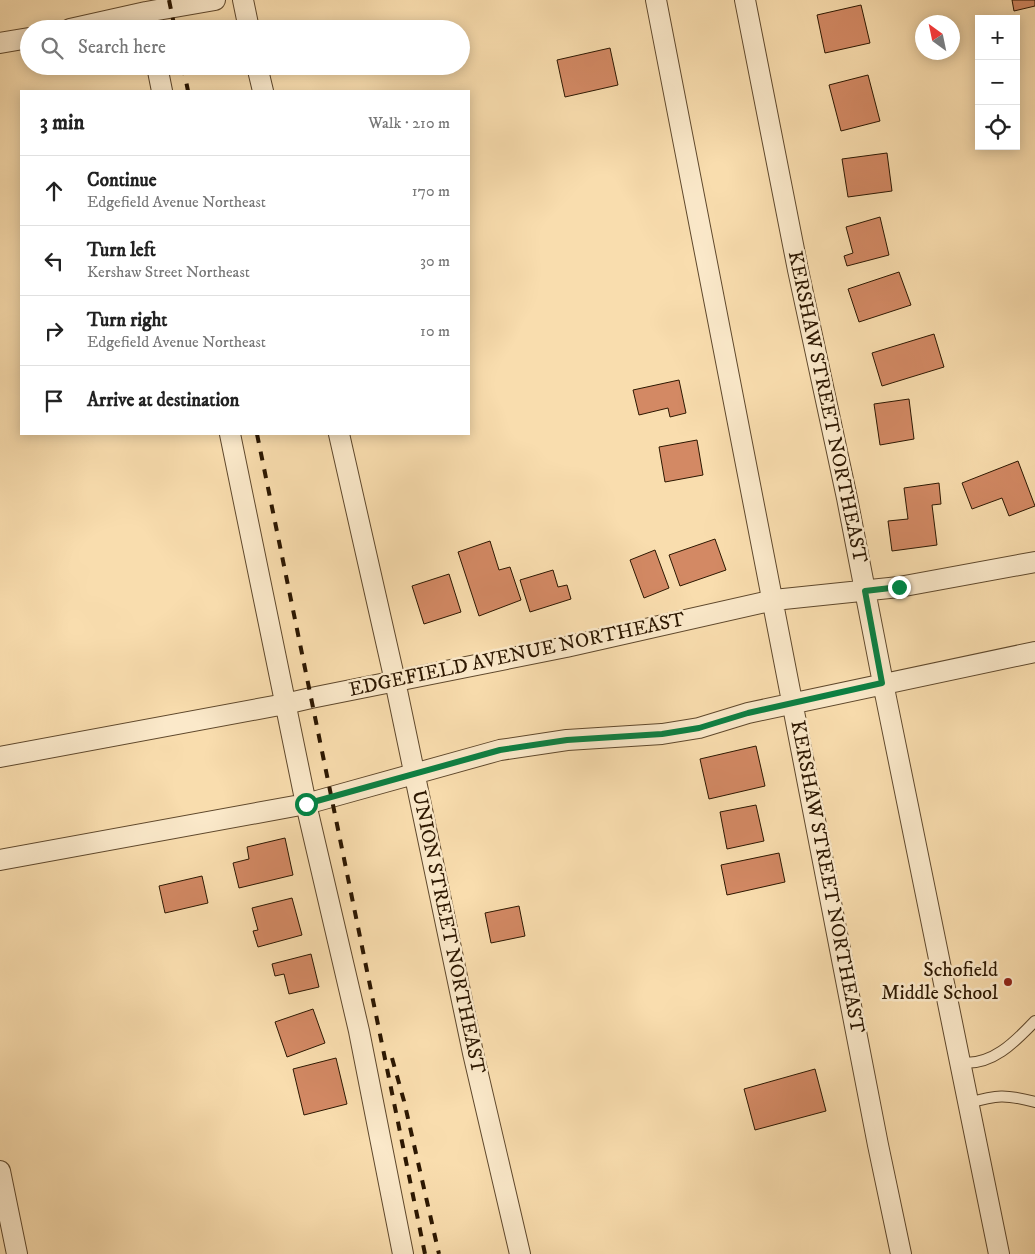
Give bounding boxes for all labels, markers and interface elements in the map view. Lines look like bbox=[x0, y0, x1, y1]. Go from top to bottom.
north arrow bbox=[915, 15, 960, 60]
map controls bbox=[975, 15, 1020, 150]
button: + bbox=[975, 15, 1020, 60]
search box bbox=[20, 20, 470, 75]
icon: search bbox=[38, 34, 66, 62]
text: Search here bbox=[78, 36, 166, 59]
button: − bbox=[975, 60, 1020, 105]
button: locate bbox=[975, 105, 1020, 150]
text: 3 min bbox=[40, 110, 85, 136]
text: Walk · 210 m bbox=[368, 113, 450, 133]
text: Continue bbox=[87, 169, 157, 192]
icon: ahead bbox=[40, 177, 68, 205]
text: 170 m bbox=[412, 181, 450, 201]
text: Edgefield Avenue Northeast bbox=[87, 192, 266, 212]
text: Turn left bbox=[87, 239, 156, 262]
icon: left bbox=[40, 247, 68, 275]
street label: KERSHAW STREET NORTHEAST bbox=[782, 249, 872, 565]
text: 30 m bbox=[420, 251, 450, 271]
text: Kershaw Street Northeast bbox=[87, 262, 250, 282]
text: Turn right bbox=[87, 309, 167, 332]
icon: right bbox=[40, 317, 68, 345]
text: 10 m bbox=[420, 321, 450, 341]
text: Edgefield Avenue Northeast bbox=[87, 332, 266, 352]
icon: arrive bbox=[40, 387, 68, 415]
text: Arrive at destination bbox=[87, 389, 239, 412]
route end bbox=[888, 576, 911, 599]
street label: EDGEFIELD AVENUE NORTHEAST bbox=[347, 607, 687, 703]
street label: KERSHAW STREET NORTHEAST bbox=[784, 718, 870, 1036]
street label: UNION STREET NORTHEAST bbox=[406, 788, 490, 1076]
route start bbox=[295, 793, 318, 816]
place label: Schofield Middle School bbox=[881, 958, 998, 1006]
marker: Schofield Middle School bbox=[1002, 976, 1014, 988]

